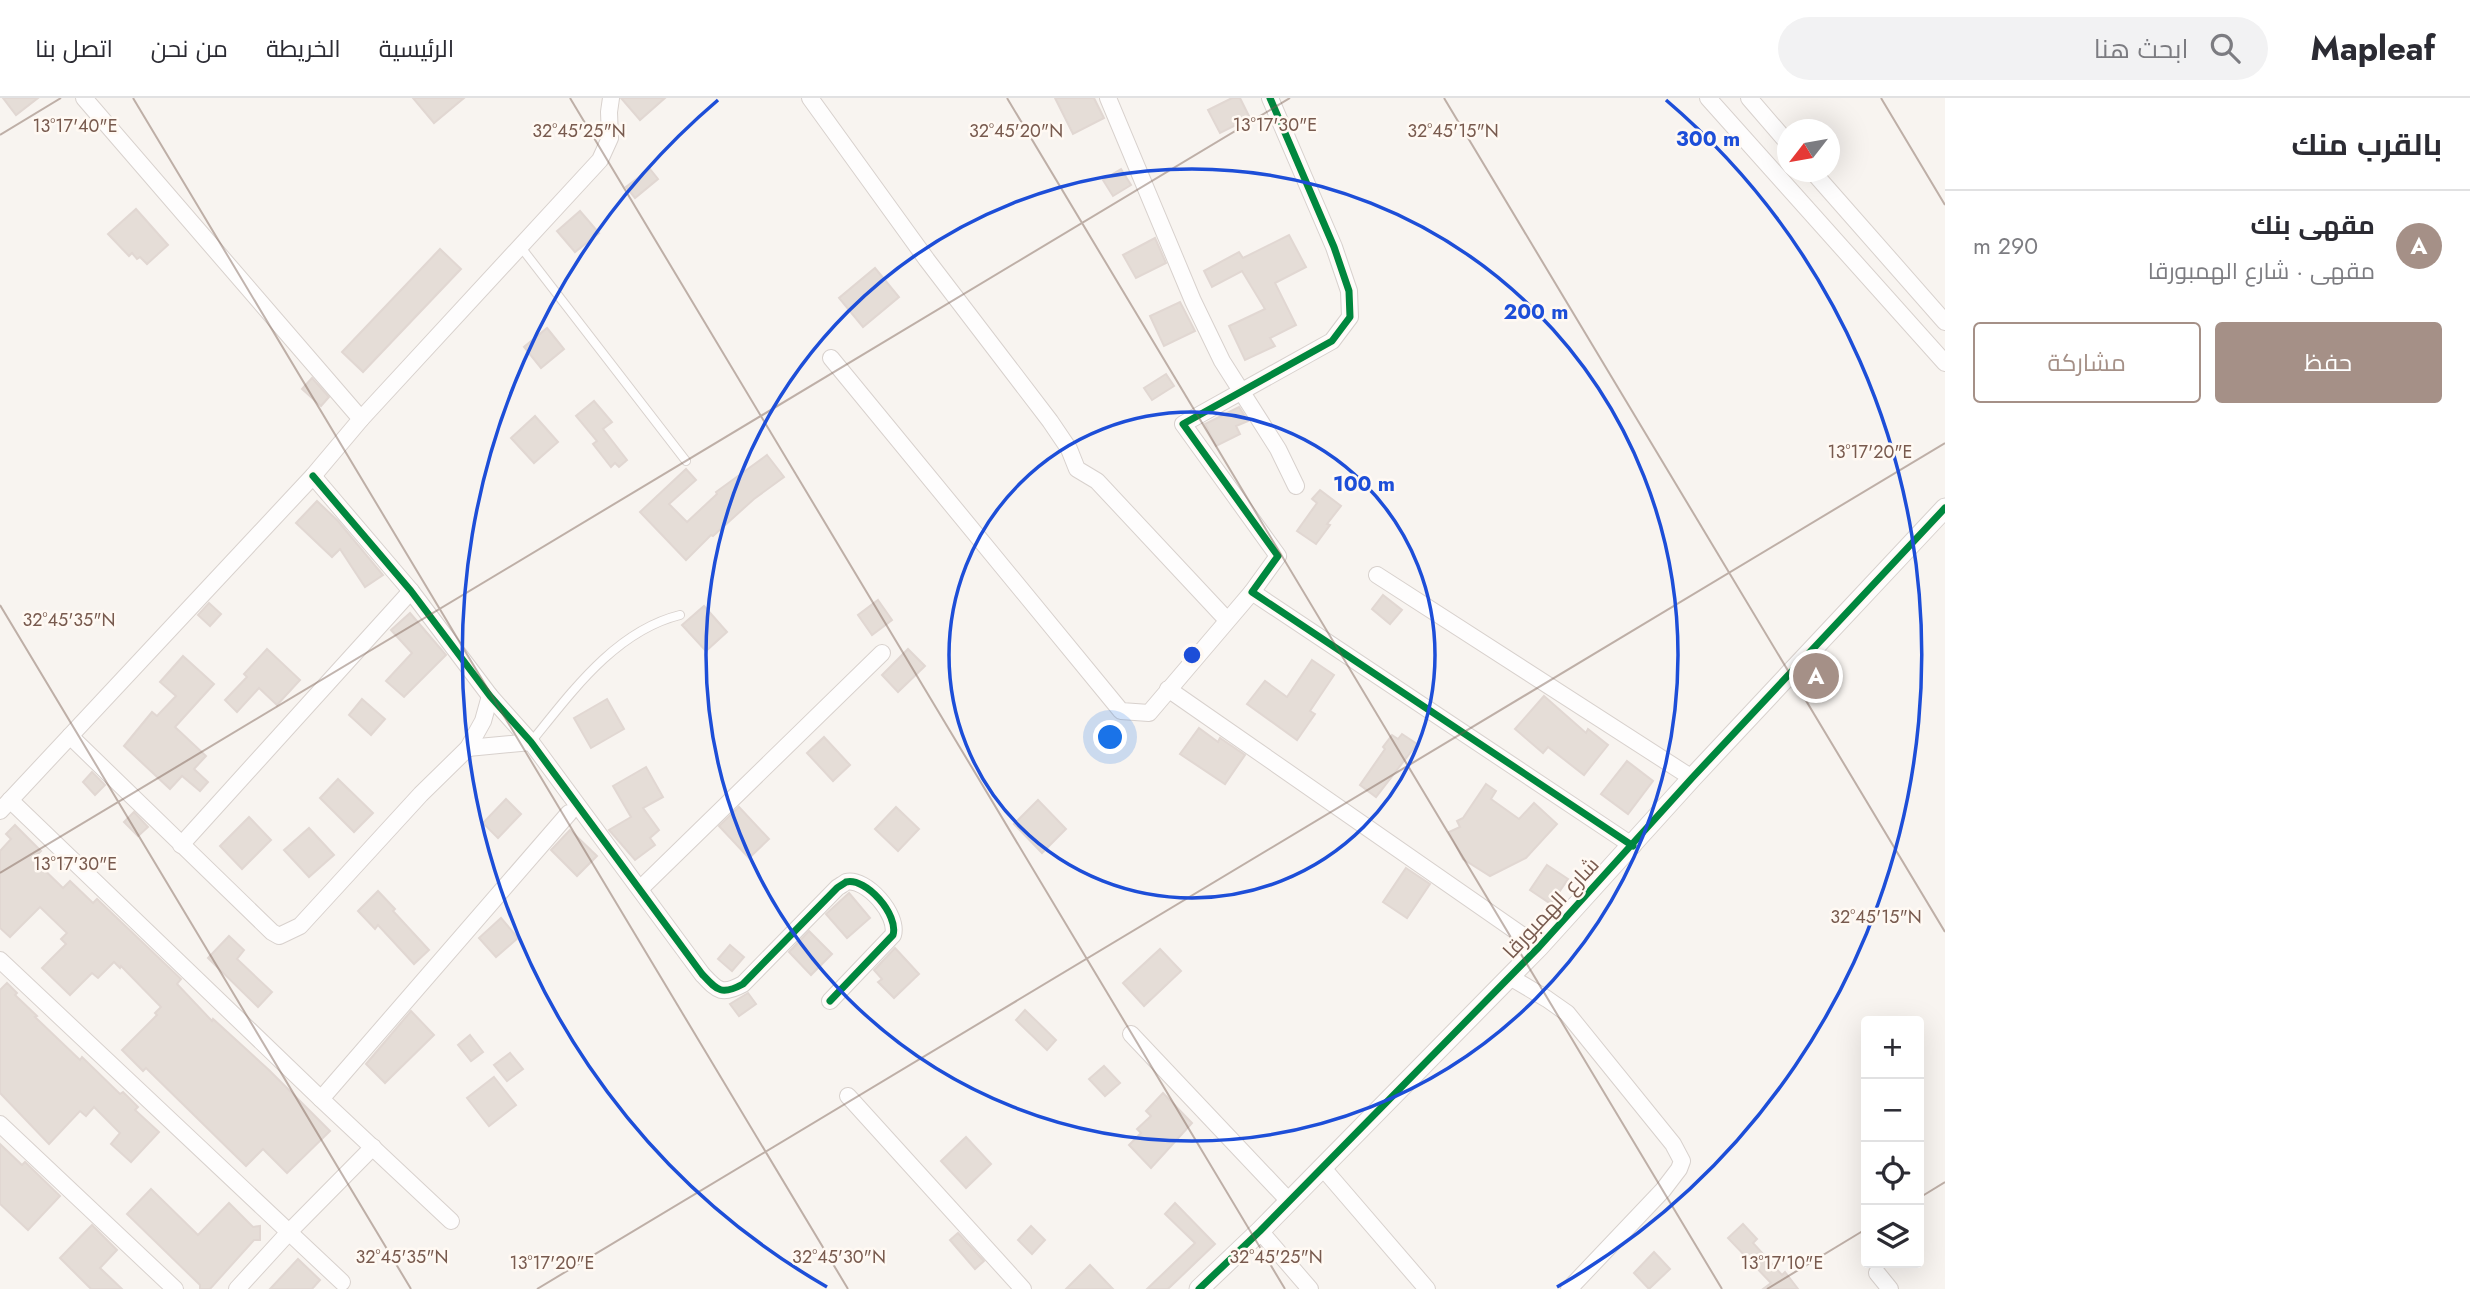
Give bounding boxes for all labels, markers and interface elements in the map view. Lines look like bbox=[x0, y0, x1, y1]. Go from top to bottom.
search box bbox=[1778, 17, 2268, 80]
text: Mapleaf bbox=[2310, 25, 2435, 72]
icon: search bbox=[2206, 29, 2244, 67]
text: ابحث هنا bbox=[2094, 30, 2188, 68]
text: اتصل بنا bbox=[35, 31, 113, 66]
text: من نحن bbox=[151, 31, 228, 66]
text: الخريطة bbox=[266, 31, 341, 66]
text: الرئيسية bbox=[379, 31, 454, 66]
text: 13°17'30"E bbox=[1233, 112, 1317, 138]
text: 13°17'40"E bbox=[32, 113, 118, 139]
text: 32°45'25"N bbox=[532, 118, 626, 144]
text: 32°45'20"N bbox=[969, 118, 1063, 144]
text: 32°45'15"N bbox=[1407, 118, 1499, 144]
north arrow bbox=[1777, 119, 1840, 182]
text: بالقرب منك bbox=[2291, 123, 2442, 166]
text: 300 m bbox=[1676, 124, 1740, 154]
text: مقهى بنك bbox=[2251, 206, 2375, 244]
text: 290 m bbox=[1973, 229, 2038, 263]
text: A bbox=[2411, 229, 2427, 263]
text: مقهى · شارع الهمبورقا bbox=[2148, 254, 2375, 288]
text: 200 m bbox=[1503, 297, 1569, 327]
button: مشاركة bbox=[1973, 322, 2201, 403]
button: حفظ bbox=[2215, 322, 2442, 403]
text: 13°17'20"E bbox=[1828, 439, 1912, 465]
text: 100 m bbox=[1333, 469, 1395, 499]
text: 32°45'35"N bbox=[22, 607, 116, 633]
centre of rings bbox=[1180, 643, 1204, 667]
pin: A bbox=[1793, 650, 1839, 702]
your location bbox=[1093, 720, 1127, 754]
text: 13°17'30"E bbox=[33, 851, 117, 877]
street label: شارع الهمبورقا bbox=[1496, 851, 1606, 965]
text: 32°45'15"N bbox=[1830, 904, 1922, 930]
map controls bbox=[1861, 1016, 1924, 1268]
button: + bbox=[1861, 1016, 1924, 1079]
button: − bbox=[1861, 1079, 1924, 1142]
button: locate bbox=[1861, 1142, 1924, 1205]
button: layers bbox=[1861, 1205, 1924, 1268]
text: 32°45'35"N bbox=[355, 1244, 449, 1270]
text: 32°45'30"N bbox=[792, 1244, 886, 1270]
text: 32°45'25"N bbox=[1229, 1244, 1323, 1270]
text: 13°17'20"E bbox=[510, 1250, 594, 1276]
text: 13°17'10"E bbox=[1741, 1250, 1823, 1276]

